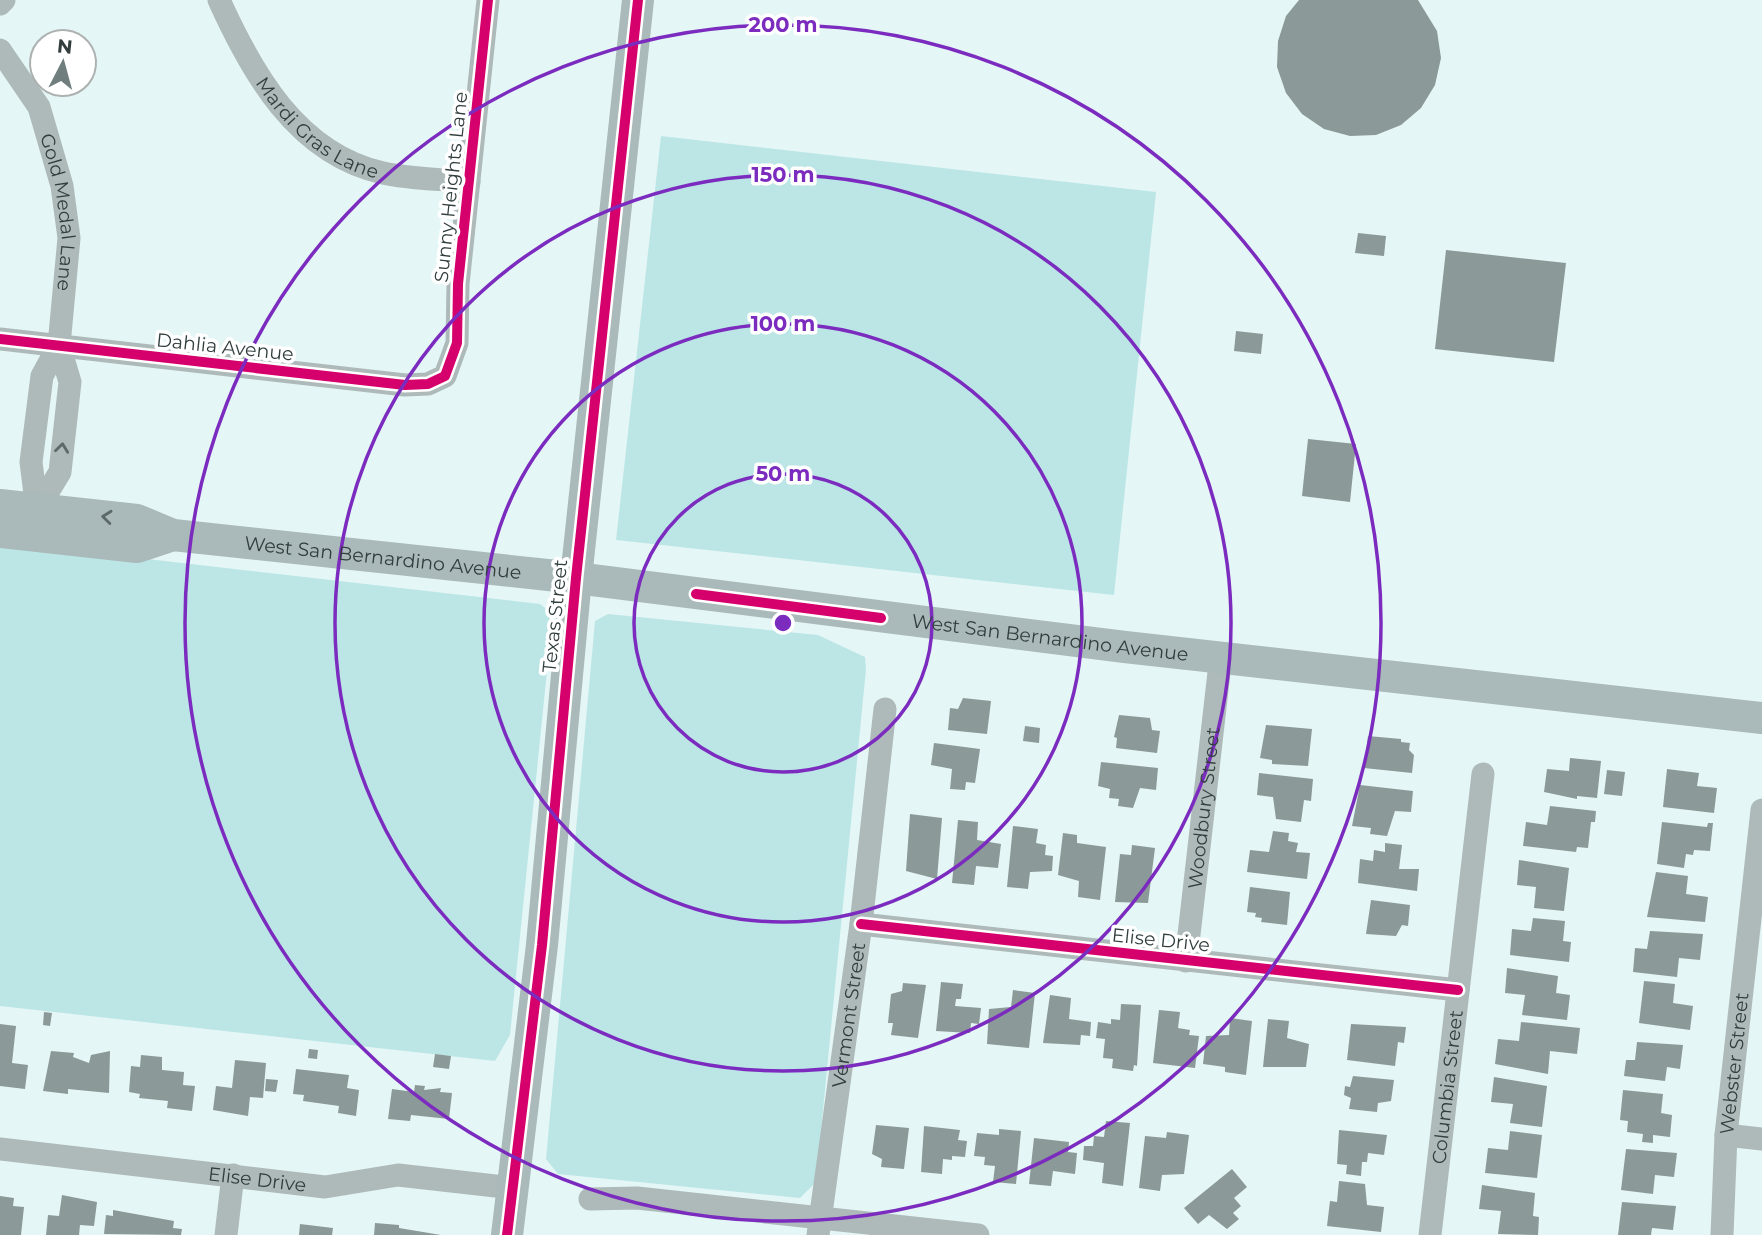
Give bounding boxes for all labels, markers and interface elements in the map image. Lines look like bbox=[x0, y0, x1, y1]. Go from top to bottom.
text: 200 m bbox=[749, 12, 817, 37]
north arrow bbox=[28, 28, 98, 98]
text: N bbox=[56, 34, 74, 59]
street label: Mardi Gras Lane bbox=[251, 72, 381, 183]
street label: Sunny Heights Lane bbox=[430, 91, 472, 283]
street label: Gold Medal Lane bbox=[36, 130, 81, 292]
text: 150 m bbox=[752, 162, 814, 187]
text: 100 m bbox=[751, 311, 815, 336]
street label: Dahlia Avenue bbox=[155, 328, 295, 366]
one-way arrow bbox=[55, 442, 70, 454]
text: 50 m bbox=[756, 461, 810, 486]
one-way arrow bbox=[101, 510, 113, 525]
street label: West San Bernardino Avenue bbox=[243, 531, 523, 584]
street label: Texas Street bbox=[538, 558, 572, 674]
street label: West San Bernardino Avenue bbox=[911, 609, 1190, 666]
centre of rings bbox=[771, 611, 795, 635]
street label: Woodbury Street bbox=[1183, 726, 1224, 890]
street label: Elise Drive bbox=[1111, 923, 1211, 957]
street label: Vermont Street bbox=[827, 941, 870, 1089]
street label: Webster Street bbox=[1715, 991, 1753, 1136]
street label: Columbia Street bbox=[1427, 1009, 1467, 1165]
street label: Elise Drive bbox=[207, 1162, 308, 1196]

